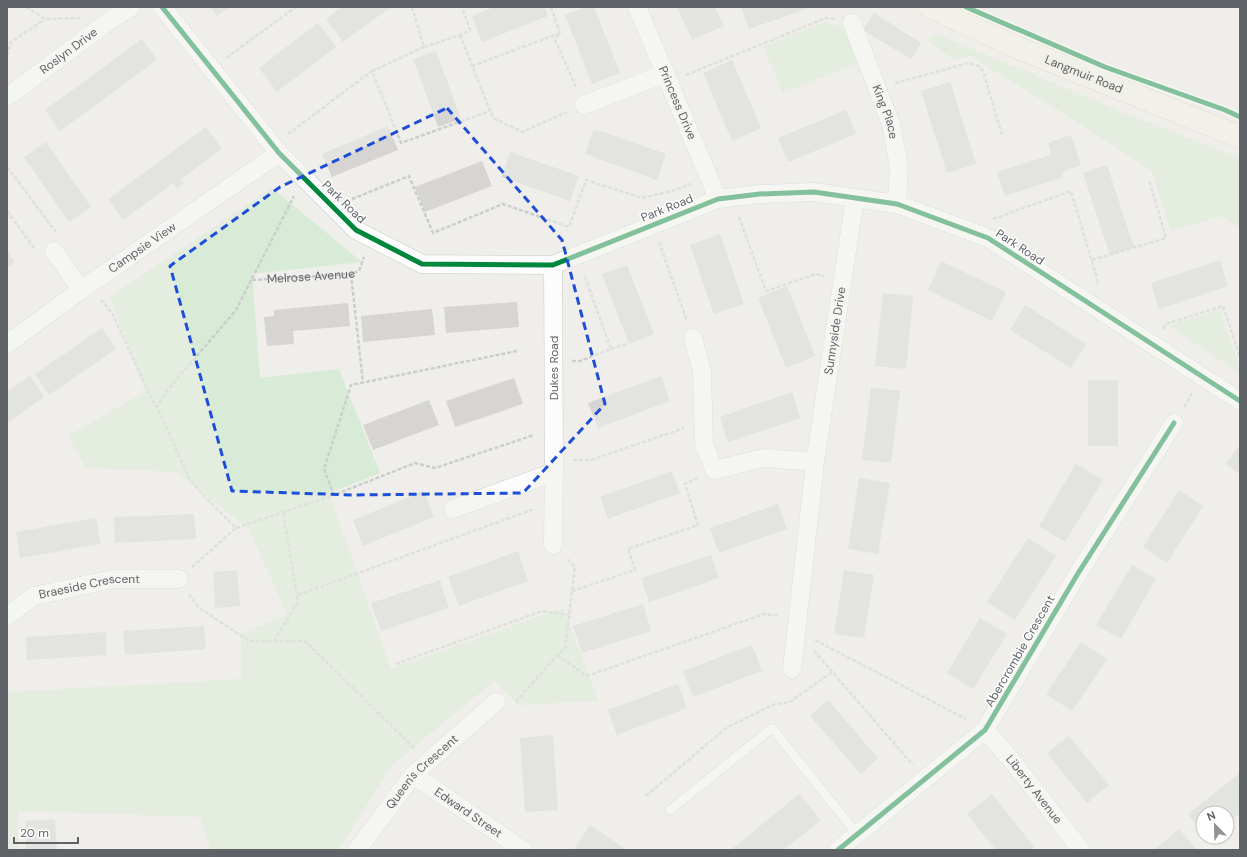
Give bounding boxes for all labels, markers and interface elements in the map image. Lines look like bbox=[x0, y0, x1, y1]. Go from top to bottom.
street label: Roslyn Drive bbox=[37, 24, 101, 78]
street label: Langmuir Road bbox=[1043, 51, 1125, 97]
street label: Princess Drive bbox=[655, 63, 700, 142]
street label: King Place bbox=[869, 82, 902, 140]
street label: Park Road bbox=[319, 177, 369, 227]
street label: Park Road bbox=[639, 190, 695, 226]
street label: Campsie View bbox=[105, 219, 179, 277]
street label: Park Road bbox=[993, 225, 1047, 269]
street label: Melrose Avenue bbox=[267, 265, 357, 287]
street label: Sunnyside Drive bbox=[820, 286, 849, 376]
street label: Dukes Road bbox=[546, 336, 562, 400]
street label: Braeside Crescent bbox=[37, 571, 140, 603]
street label: Abercrombie Crescent bbox=[981, 592, 1059, 710]
street label: Queen's Crescent bbox=[382, 731, 462, 812]
street label: Liberty Avenue bbox=[1002, 751, 1066, 827]
street label: Edward Street bbox=[431, 784, 506, 842]
north arrow bbox=[1195, 805, 1235, 845]
text: N bbox=[1205, 808, 1218, 824]
scale bar bbox=[14, 819, 78, 845]
text: 20 m bbox=[20, 825, 49, 841]

